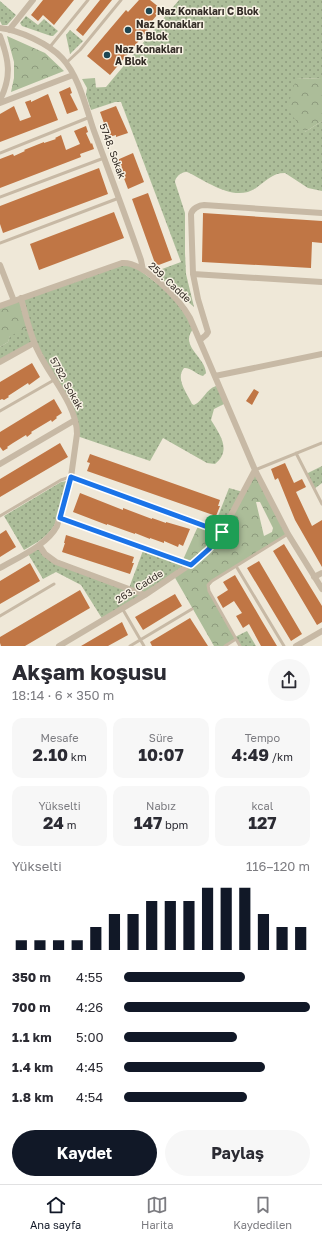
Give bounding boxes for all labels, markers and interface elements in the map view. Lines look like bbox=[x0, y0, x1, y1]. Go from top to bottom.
place label: Naz Konakları C Blok bbox=[157, 5, 259, 17]
marker: Naz Konakları C Blok bbox=[144, 6, 154, 16]
place label: Naz Konakları B Blok bbox=[136, 18, 204, 42]
marker: Naz Konakları B Blok bbox=[123, 25, 133, 35]
place label: Naz Konakları A Blok bbox=[115, 43, 183, 67]
marker: Naz Konakları A Blok bbox=[102, 50, 112, 60]
street label: 5748. Sokak bbox=[97, 122, 129, 181]
street label: 259. Cadde bbox=[146, 259, 194, 305]
street label: 5782. Sokak bbox=[48, 355, 86, 411]
pin bbox=[205, 515, 239, 549]
icon: arrive bbox=[211, 521, 233, 543]
street label: 263. Cadde bbox=[113, 567, 165, 605]
text: Akşam koşusu bbox=[12, 658, 167, 685]
button: share bbox=[268, 659, 310, 701]
text: 18:14 · 6 × 350 m bbox=[12, 687, 114, 703]
text: Mesafe bbox=[41, 731, 79, 744]
text: Süre bbox=[149, 731, 173, 744]
text: Tempo bbox=[245, 731, 280, 744]
text: 2.10 bbox=[33, 744, 68, 765]
text: 10:07 bbox=[138, 744, 184, 765]
text: 4:49 bbox=[232, 744, 269, 765]
text: km bbox=[68, 750, 87, 763]
text: /km bbox=[269, 750, 293, 763]
text: Yükselti bbox=[39, 799, 81, 812]
text: Nabız bbox=[146, 799, 176, 812]
text: kcal bbox=[251, 799, 273, 812]
text: 24 bbox=[43, 812, 64, 833]
text: 147 bbox=[134, 812, 162, 833]
text: 127 bbox=[248, 812, 277, 833]
text: m bbox=[64, 818, 76, 831]
text: bpm bbox=[162, 818, 188, 831]
text: Yükselti bbox=[12, 858, 62, 874]
text: 116–120 m bbox=[246, 858, 310, 874]
text: 350 m bbox=[12, 969, 51, 985]
text: 4:55 bbox=[76, 969, 103, 985]
text: 700 m bbox=[12, 999, 51, 1015]
text: 4:26 bbox=[76, 999, 103, 1015]
text: 1.1 km bbox=[12, 1029, 52, 1045]
text: 5:00 bbox=[76, 1029, 104, 1045]
text: 1.4 km bbox=[12, 1059, 53, 1075]
text: 4:45 bbox=[76, 1059, 103, 1075]
text: 1.8 km bbox=[12, 1089, 53, 1105]
text: 4:54 bbox=[76, 1089, 103, 1105]
button: Kaydet bbox=[12, 1130, 157, 1176]
button: Paylaş bbox=[165, 1130, 310, 1176]
tab: Ana sayfa bbox=[30, 1194, 81, 1231]
tab: Harita bbox=[141, 1194, 173, 1231]
tab: Kaydedilen bbox=[233, 1194, 292, 1231]

